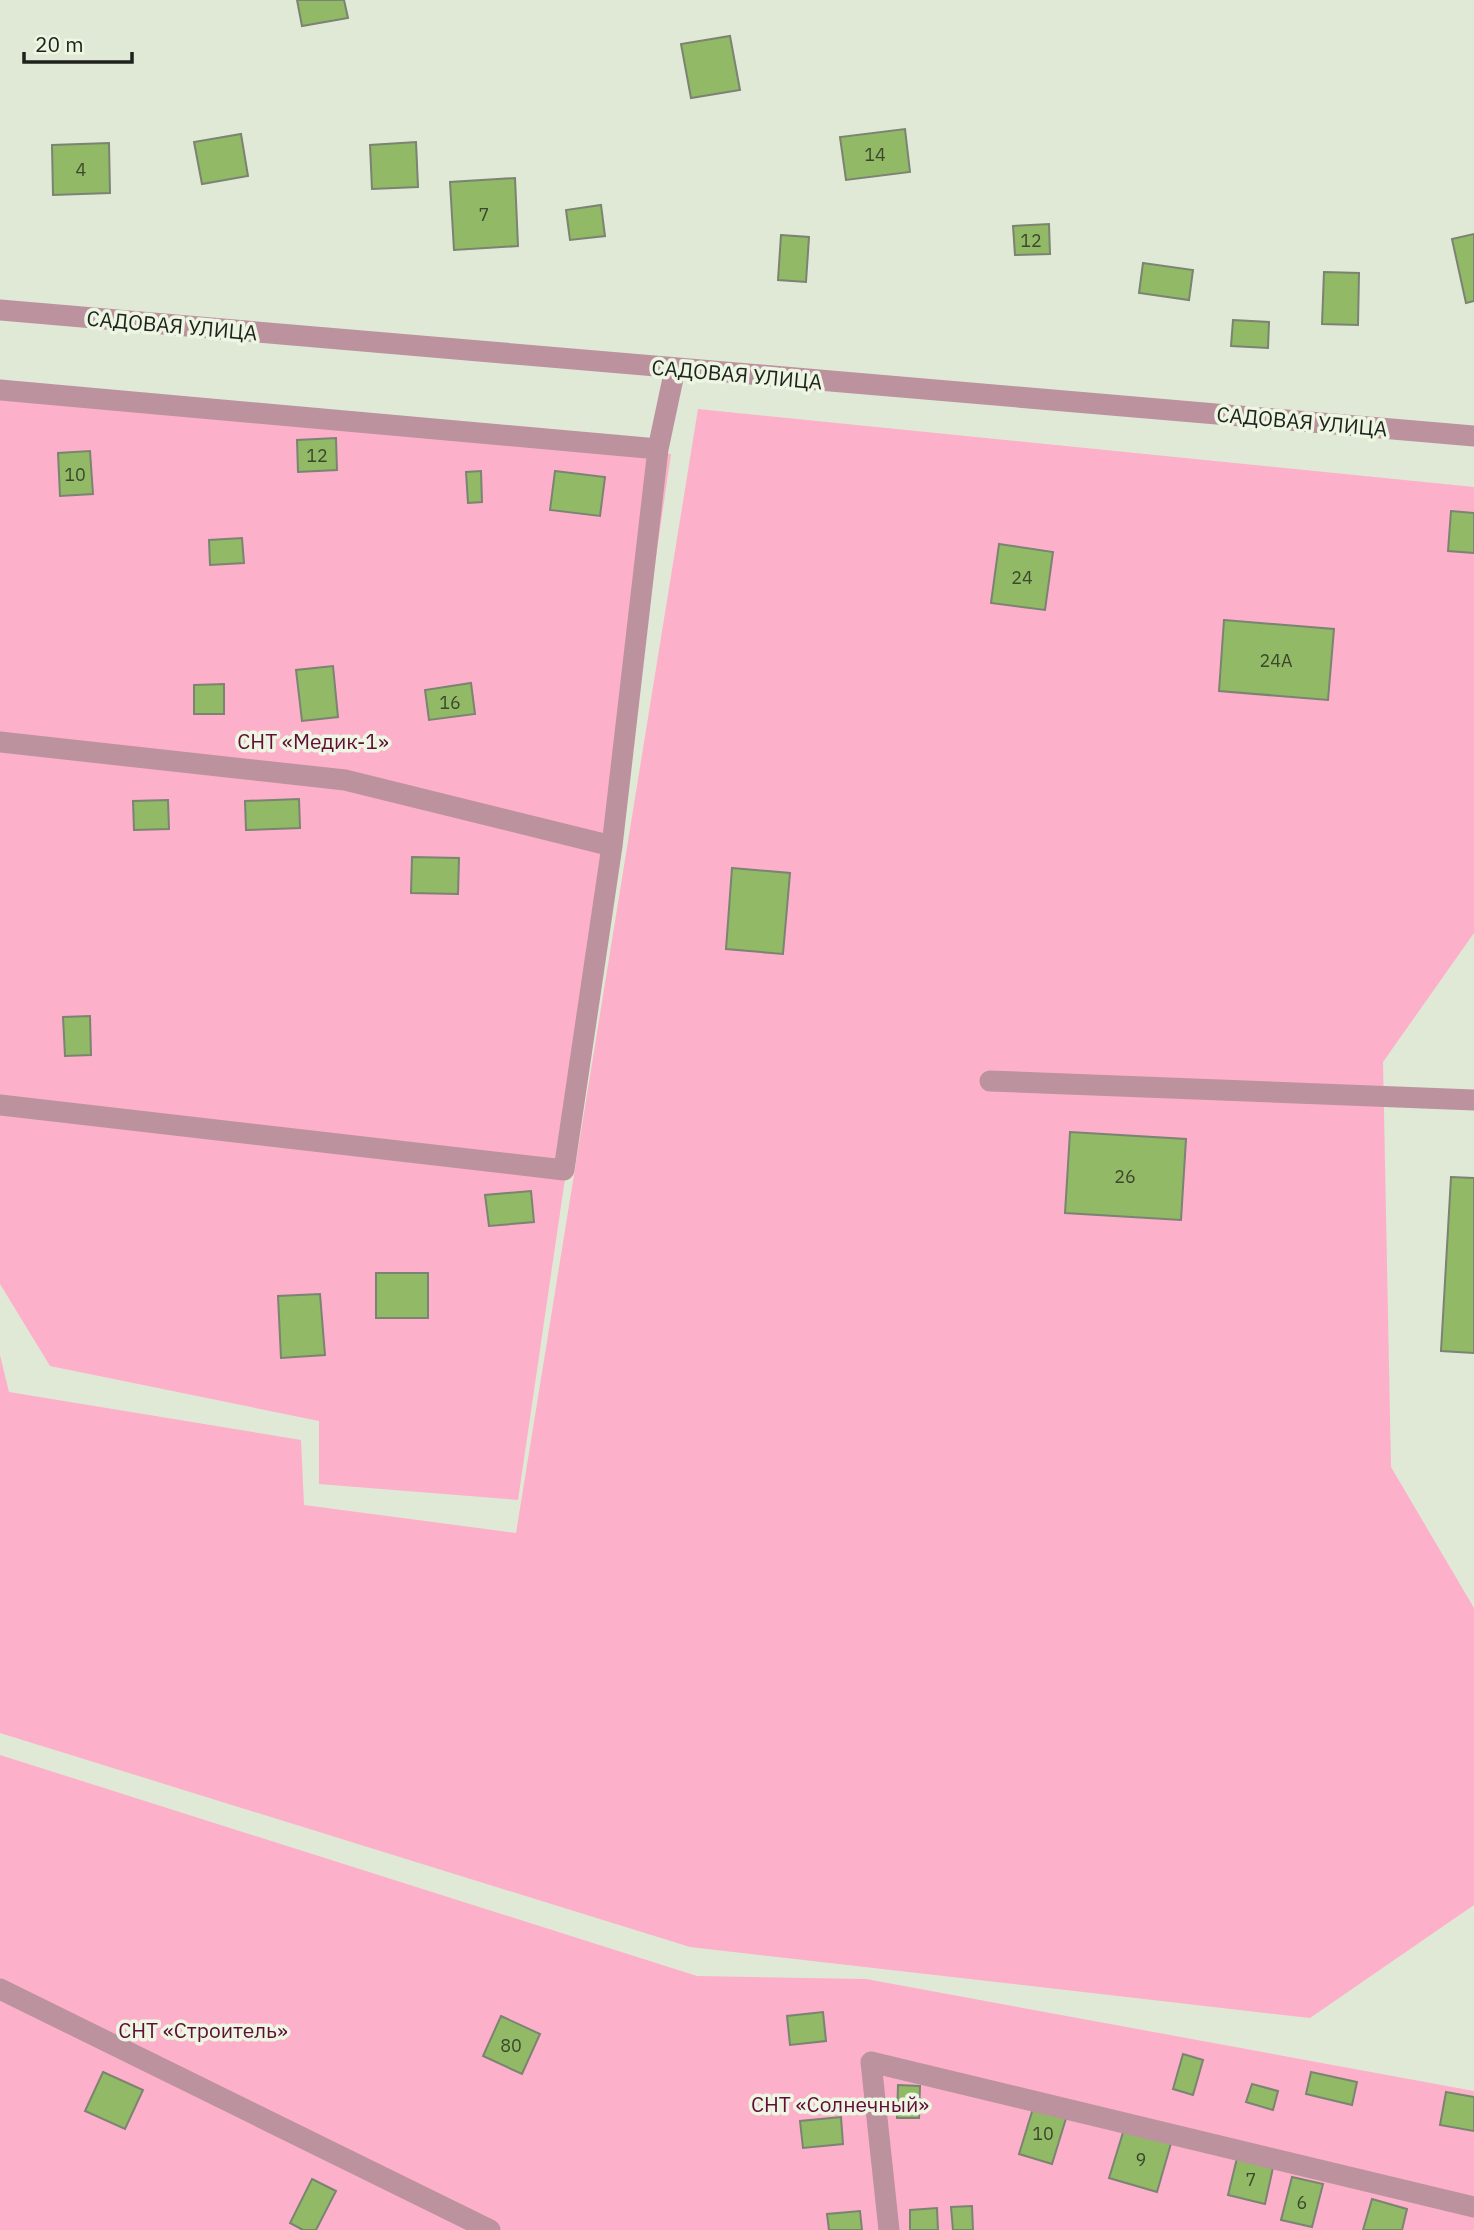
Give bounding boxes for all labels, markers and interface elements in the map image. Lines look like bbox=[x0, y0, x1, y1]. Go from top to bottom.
scale bar bbox=[24, 21, 133, 65]
text: 20 m bbox=[35, 30, 84, 58]
house number: 14 bbox=[864, 143, 886, 166]
house number: 4 bbox=[76, 158, 87, 181]
house number: 7 bbox=[479, 203, 489, 226]
house number: 12 bbox=[1020, 229, 1042, 252]
street label: САДОВАЯ УЛИЦА bbox=[85, 304, 259, 346]
street label: САДОВАЯ УЛИЦА bbox=[650, 353, 824, 395]
street label: САДОВАЯ УЛИЦА bbox=[1215, 400, 1389, 442]
house number: 12 bbox=[306, 444, 328, 467]
house number: 10 bbox=[64, 463, 86, 486]
house number: 24 bbox=[1011, 566, 1033, 589]
house number: 24А bbox=[1259, 649, 1293, 672]
house number: 16 bbox=[439, 691, 461, 714]
park label: СНТ «Медик-1» bbox=[237, 727, 389, 755]
house number: 26 bbox=[1114, 1165, 1136, 1188]
park label: СНТ «Строитель» bbox=[118, 2016, 288, 2044]
house number: 80 bbox=[500, 2034, 522, 2057]
park label: СНТ «Солнечный» bbox=[751, 2090, 929, 2118]
house number: 10 bbox=[1032, 2122, 1054, 2145]
house number: 9 bbox=[1136, 2148, 1146, 2171]
house number: 7 bbox=[1246, 2168, 1256, 2191]
house number: 6 bbox=[1297, 2191, 1307, 2214]

